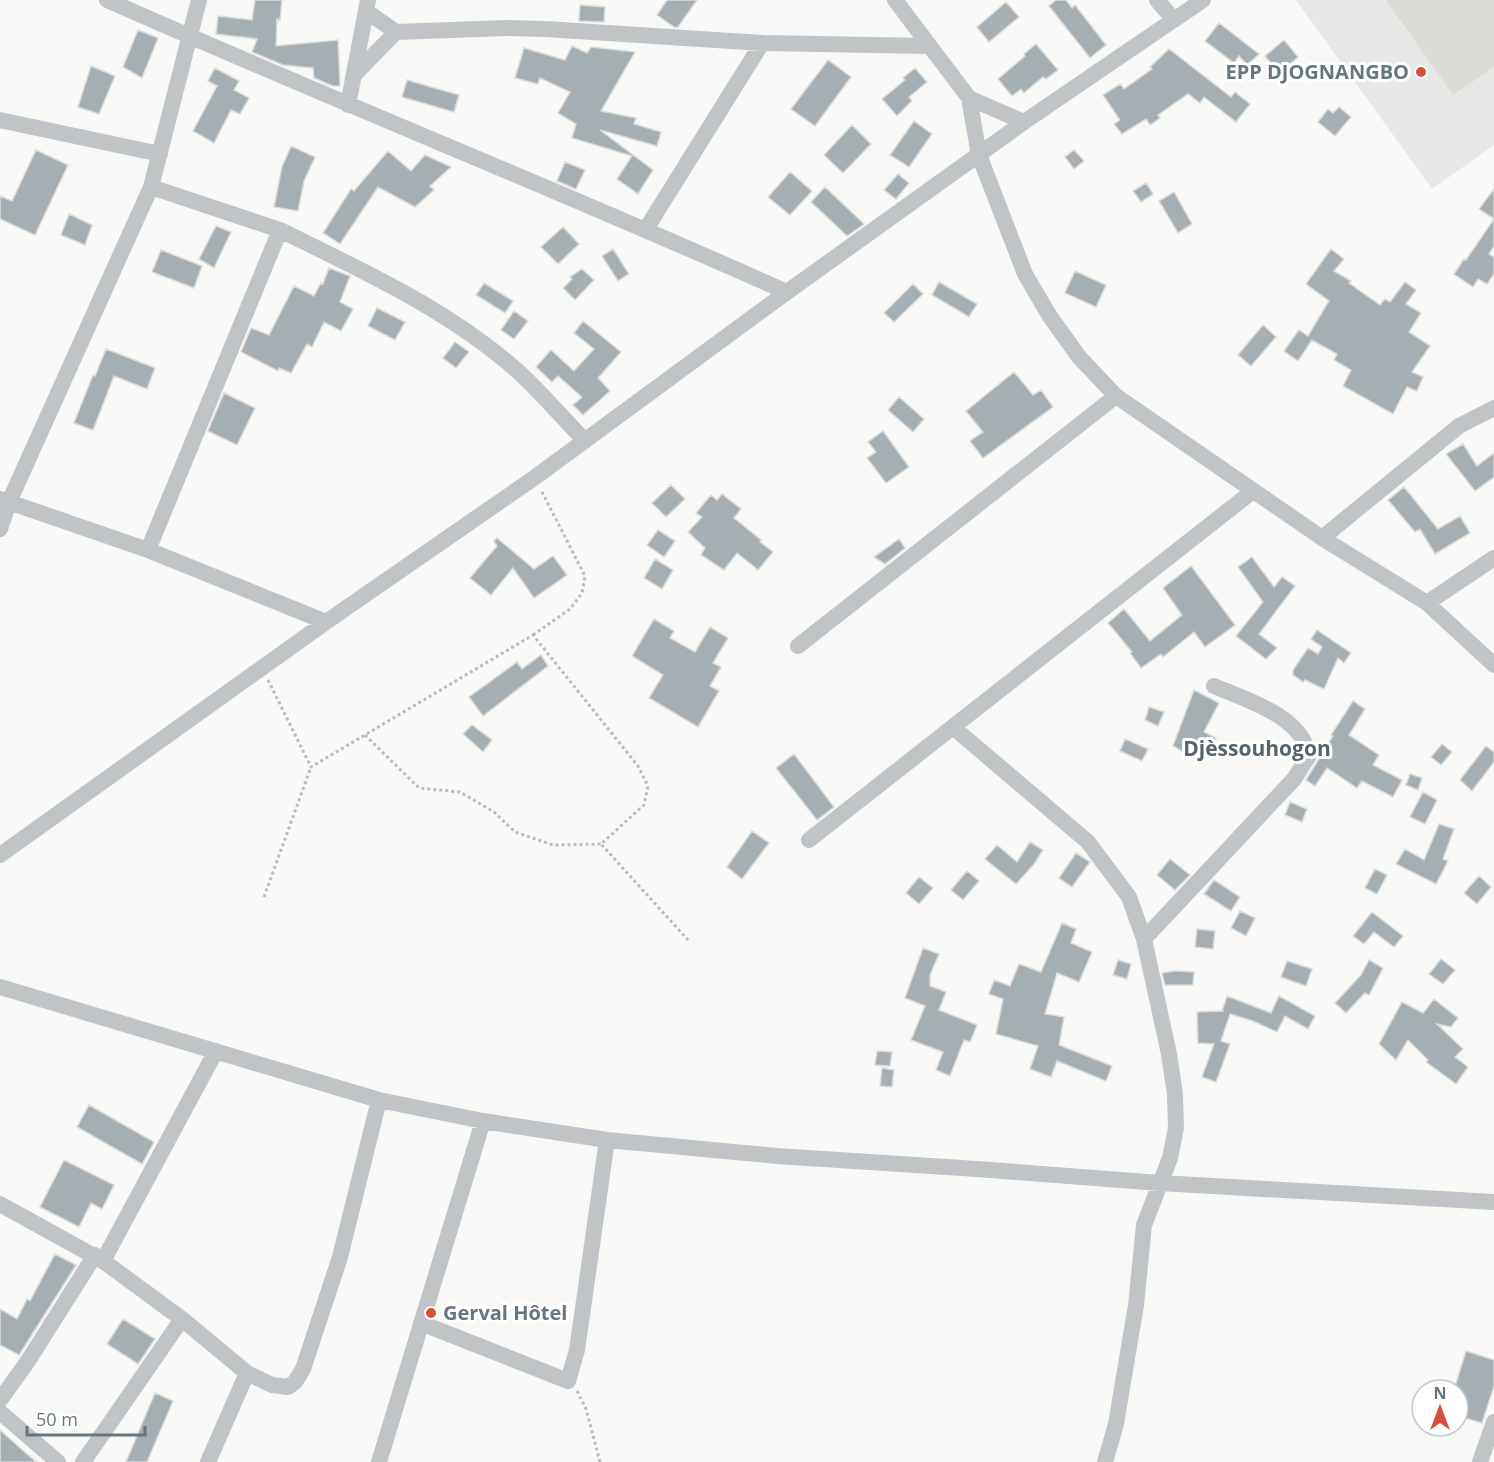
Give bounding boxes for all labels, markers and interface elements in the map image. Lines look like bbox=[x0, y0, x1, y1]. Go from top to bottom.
place label: EPP DJOGNANGBO bbox=[1226, 58, 1409, 85]
marker: EPP DJOGNANGBO bbox=[1414, 65, 1428, 79]
district label: Djèssouhogon bbox=[1183, 734, 1331, 762]
place label: Gerval Hôtel bbox=[443, 1299, 567, 1326]
marker: Gerval Hôtel bbox=[424, 1306, 438, 1320]
north arrow bbox=[1410, 1378, 1470, 1438]
text: N bbox=[1433, 1382, 1447, 1404]
scale bar bbox=[27, 1399, 146, 1437]
text: 50 m bbox=[36, 1407, 78, 1431]

